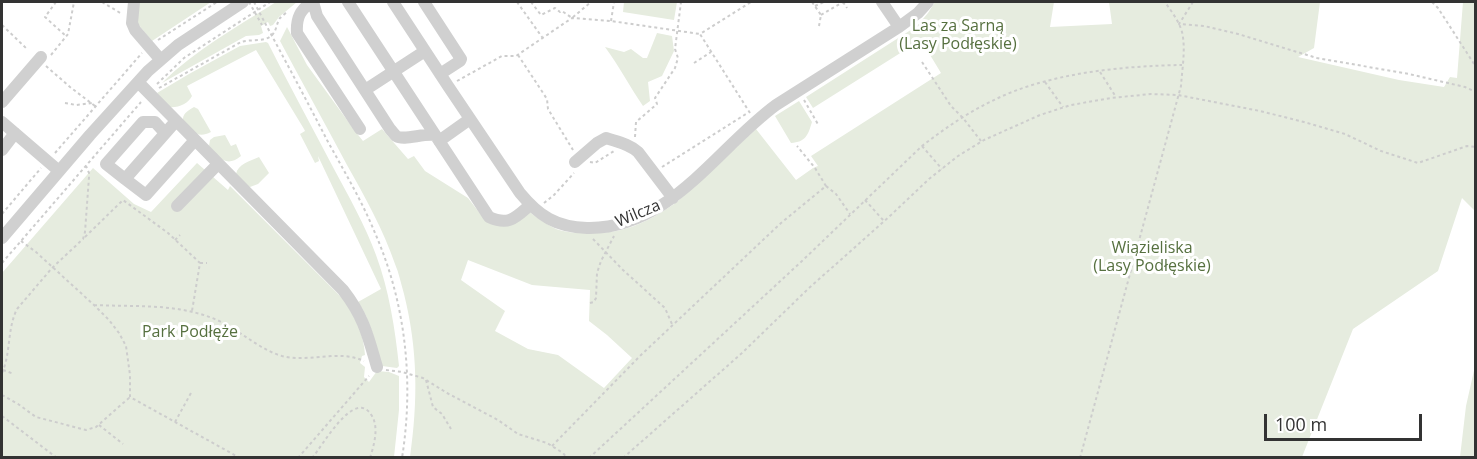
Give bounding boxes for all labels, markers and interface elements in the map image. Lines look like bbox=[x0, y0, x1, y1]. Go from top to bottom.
park label: Las za Sarną (Lasy Podłęskie) bbox=[899, 16, 1017, 54]
street label: Wilcza bbox=[613, 196, 663, 232]
park label: Wiązieliska (Lasy Podłęskie) bbox=[1093, 238, 1211, 276]
park label: Park Podłęże bbox=[142, 322, 238, 342]
scale bar bbox=[1267, 402, 1424, 440]
text: 100 m bbox=[1275, 412, 1327, 436]

